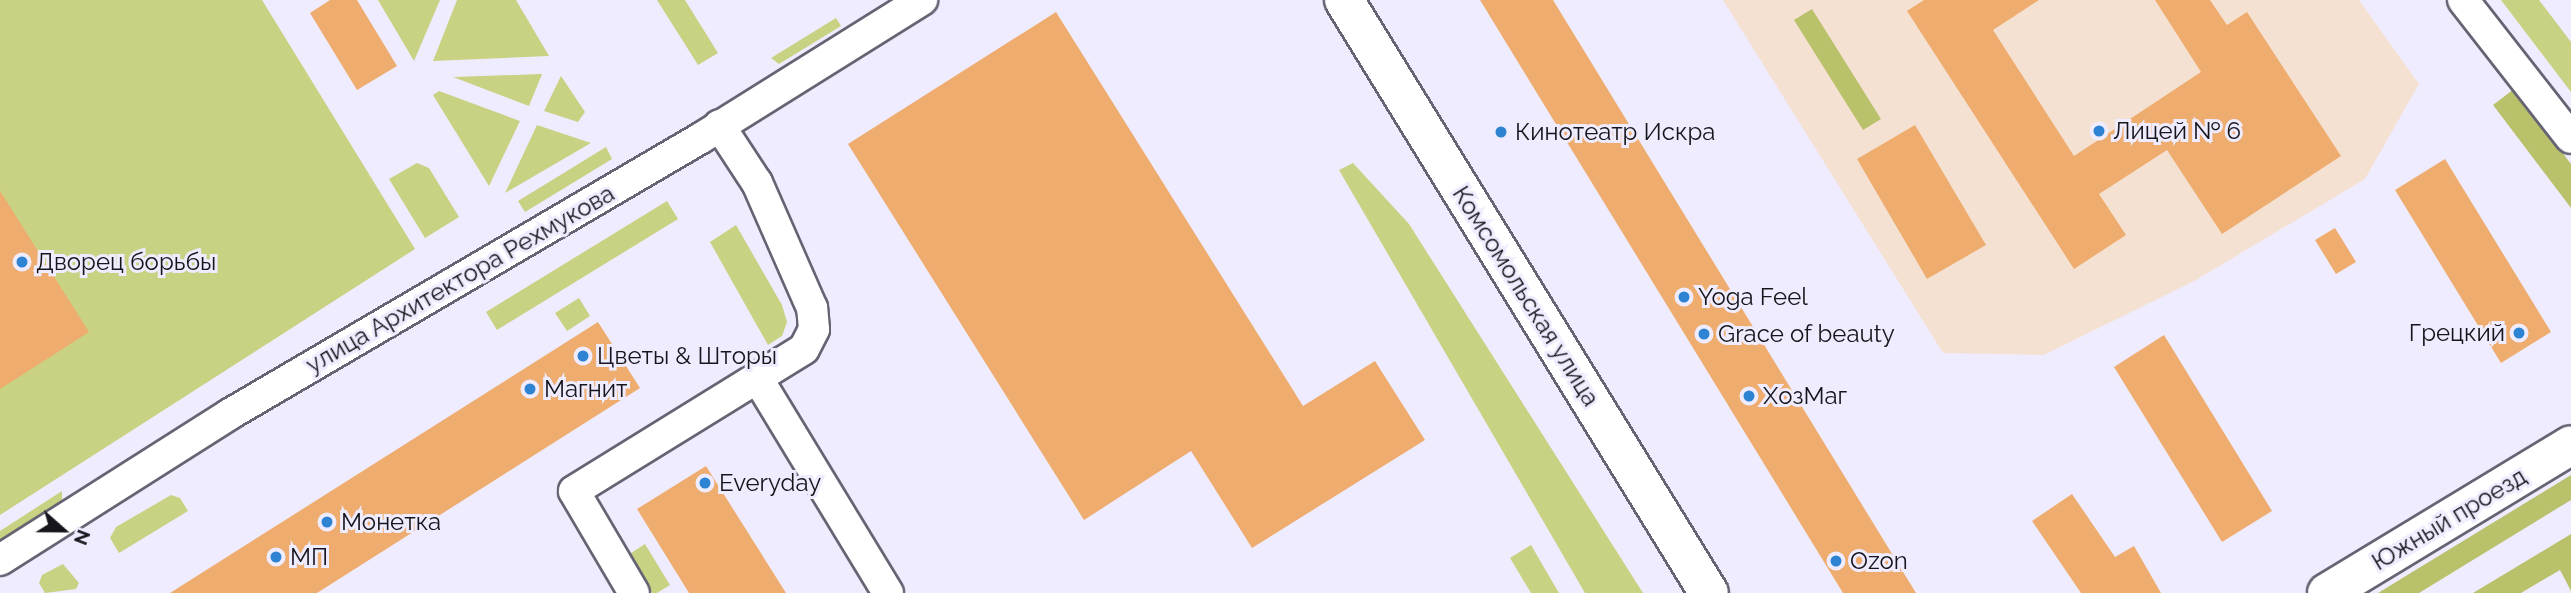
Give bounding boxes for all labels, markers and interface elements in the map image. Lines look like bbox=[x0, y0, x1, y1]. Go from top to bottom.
place label: Лицей № 6 bbox=[2113, 117, 2241, 145]
place label: Кинотеатр Искра bbox=[1515, 118, 1715, 146]
marker: Лицей № 6 bbox=[2091, 123, 2107, 139]
marker: Кинотеатр Искра bbox=[1493, 124, 1509, 140]
street label: улица Архитектора Рехмукова bbox=[300, 178, 620, 380]
street label: Комсомольская улица bbox=[1446, 180, 1606, 412]
place label: Дворец борьбы bbox=[36, 248, 216, 276]
marker: Дворец борьбы bbox=[14, 254, 30, 270]
place label: Yoga Feel bbox=[1698, 283, 1808, 311]
marker: Yoga Feel bbox=[1676, 289, 1692, 305]
place label: Грецкий bbox=[2409, 319, 2505, 347]
place label: Grace of beauty bbox=[1718, 320, 1895, 348]
marker: Грецкий bbox=[2511, 325, 2527, 341]
marker: Grace of beauty bbox=[1696, 326, 1712, 342]
place label: Цветы & Шторы bbox=[597, 342, 777, 370]
marker: Цветы & Шторы bbox=[575, 348, 591, 364]
place label: Магнит bbox=[544, 375, 627, 403]
marker: Магнит bbox=[522, 381, 538, 397]
place label: ХозМаг bbox=[1763, 382, 1847, 410]
marker: ХозМаг bbox=[1741, 388, 1757, 404]
street label: Южный проезд bbox=[2367, 462, 2531, 576]
place label: Everyday bbox=[719, 469, 821, 497]
marker: Everyday bbox=[697, 475, 713, 491]
north arrow bbox=[28, 495, 98, 565]
place label: Монетка bbox=[341, 508, 441, 536]
marker: Монетка bbox=[319, 514, 335, 530]
text: N bbox=[70, 527, 95, 548]
place label: МП bbox=[290, 543, 328, 571]
place label: Ozon bbox=[1850, 547, 1908, 575]
marker: МП bbox=[268, 549, 284, 565]
marker: Ozon bbox=[1828, 553, 1844, 569]

